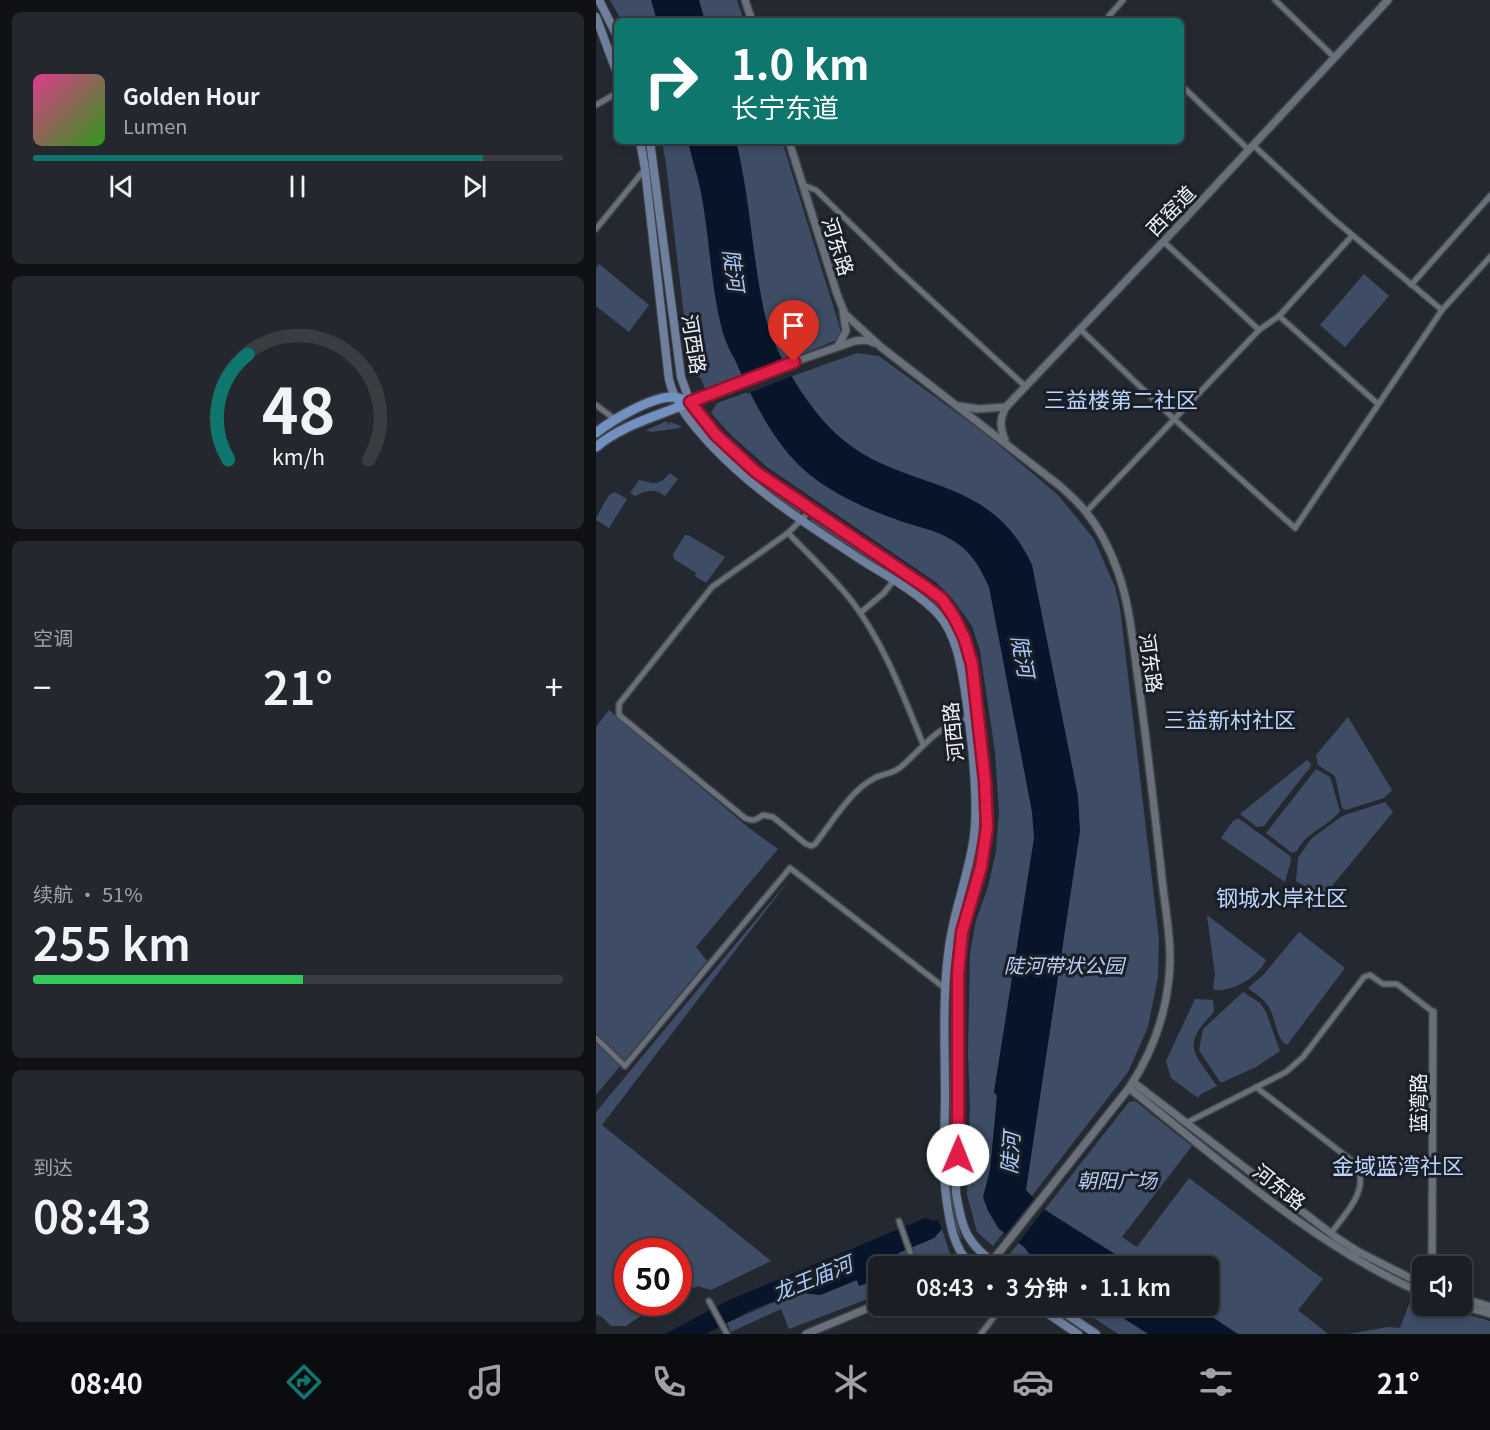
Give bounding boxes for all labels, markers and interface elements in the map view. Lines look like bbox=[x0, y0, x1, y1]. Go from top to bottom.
text: 1.0 km bbox=[731, 31, 870, 92]
icon: right bbox=[632, 42, 710, 120]
text: Golden Hour bbox=[123, 79, 260, 111]
text: 长宁东道 bbox=[731, 87, 839, 126]
text: Lumen bbox=[123, 111, 188, 140]
icon: previous bbox=[105, 170, 138, 203]
icon: pause bbox=[281, 170, 314, 203]
icon: next bbox=[458, 170, 491, 203]
street label: 西窑道 bbox=[1139, 178, 1201, 242]
street label: 河东路 bbox=[816, 213, 862, 279]
water label: 陡河 bbox=[717, 247, 753, 297]
pin bbox=[768, 300, 819, 362]
icon: arrive bbox=[777, 309, 810, 342]
street label: 河西路 bbox=[676, 312, 714, 376]
text: 48 bbox=[261, 362, 335, 452]
district label: 三益楼第二社区 bbox=[1044, 382, 1198, 414]
text: km/h bbox=[271, 440, 325, 471]
text: 空调 bbox=[33, 623, 73, 652]
street label: 河东路 bbox=[1133, 631, 1171, 695]
water label: 陡河 bbox=[1005, 633, 1043, 683]
text: 21° bbox=[263, 653, 333, 718]
text: − bbox=[33, 662, 51, 710]
text: + bbox=[545, 662, 563, 710]
street label: 河西路 bbox=[934, 701, 970, 763]
district label: 三益新村社区 bbox=[1164, 702, 1296, 734]
text: 续航 · 51% bbox=[33, 879, 143, 908]
district label: 钢城水岸社区 bbox=[1216, 880, 1348, 912]
text: 255 km bbox=[33, 909, 191, 974]
park label: 陡河带状公园 bbox=[1004, 950, 1127, 979]
street label: 蓝湾路 bbox=[1403, 1073, 1432, 1133]
position arrow bbox=[926, 1123, 990, 1187]
water label: 陡河 bbox=[993, 1127, 1026, 1175]
district label: 金域蓝湾社区 bbox=[1332, 1148, 1464, 1180]
text: 到达 bbox=[33, 1152, 73, 1181]
street label: 河东路 bbox=[1247, 1156, 1313, 1216]
park label: 朝阳广场 bbox=[1077, 1165, 1159, 1194]
text: 08:43 bbox=[33, 1182, 151, 1247]
speed limit sign: 50 bbox=[614, 1238, 692, 1316]
water label: 龙王庙河 bbox=[767, 1246, 860, 1307]
map controls bbox=[1412, 1256, 1472, 1316]
button: sound bbox=[1412, 1256, 1472, 1316]
text: 08:43 · 3 分钟 · 1.1 km bbox=[916, 1270, 1171, 1302]
icon: directions bbox=[283, 1361, 325, 1403]
icon: music bbox=[465, 1361, 507, 1403]
icon: phone bbox=[648, 1361, 690, 1403]
icon: climate bbox=[830, 1361, 872, 1403]
icon: car bbox=[1012, 1361, 1054, 1403]
icon: filters bbox=[1195, 1361, 1237, 1403]
text: 08:40 bbox=[70, 1363, 143, 1402]
text: 21° bbox=[1377, 1363, 1420, 1402]

